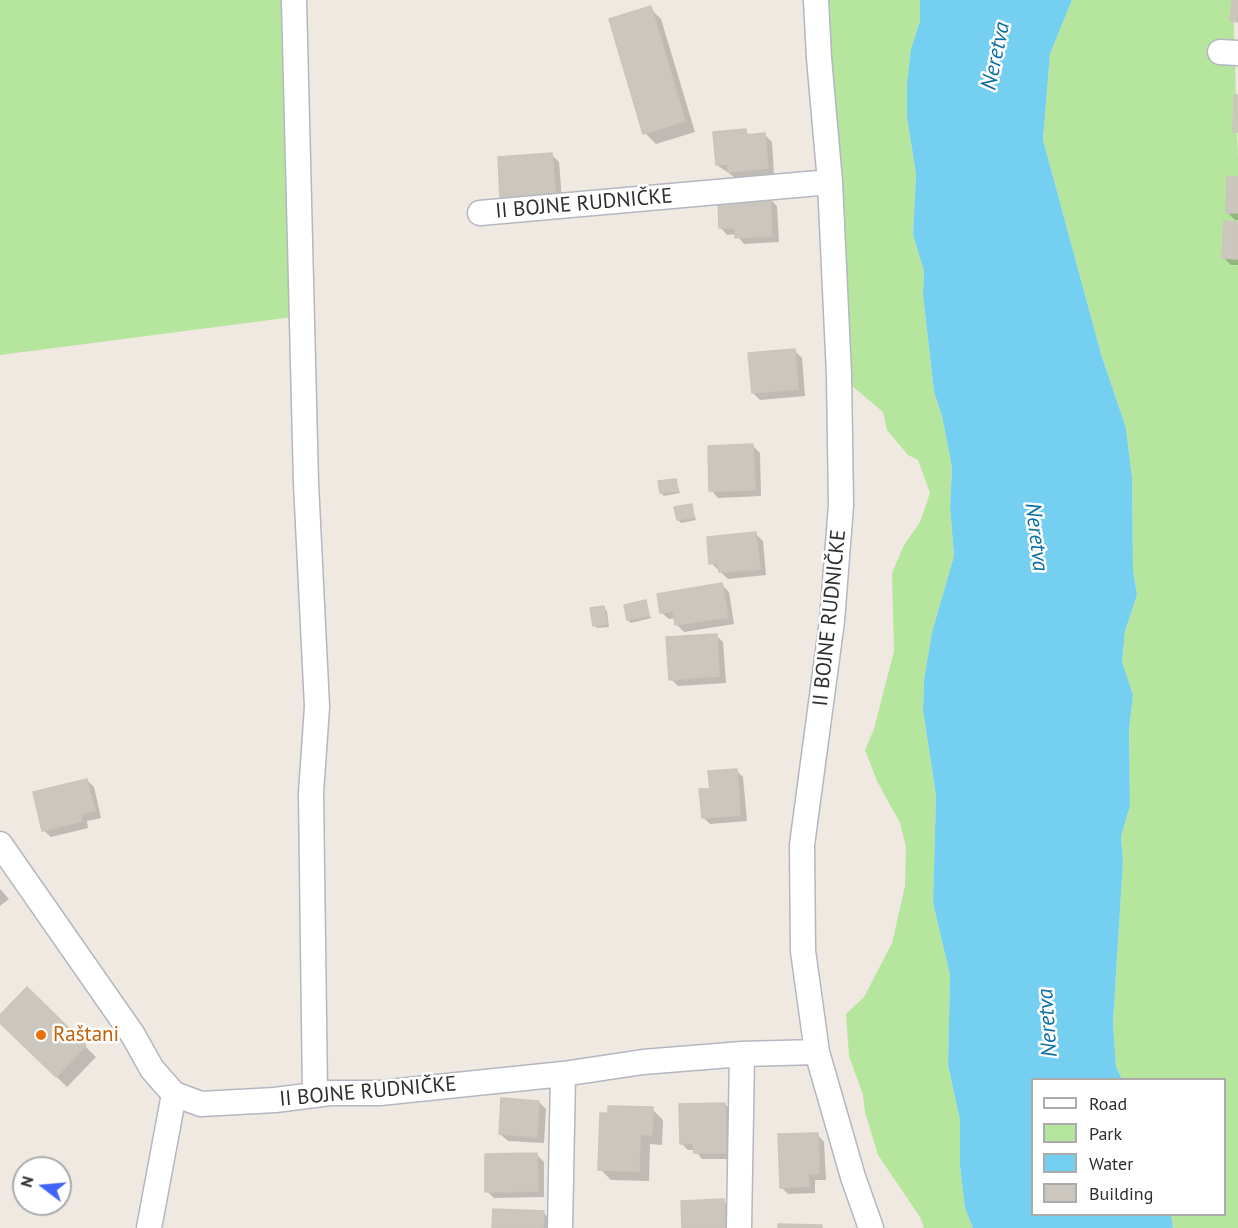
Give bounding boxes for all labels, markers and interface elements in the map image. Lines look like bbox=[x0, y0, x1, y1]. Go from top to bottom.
water label: Neretva bbox=[976, 20, 1016, 92]
street label: II BOJNE RUDNIČKE bbox=[494, 184, 674, 224]
water label: Neretva bbox=[1019, 501, 1053, 573]
street label: II BOJNE RUDNIČKE bbox=[808, 528, 852, 708]
water label: Neretva bbox=[1032, 988, 1064, 1058]
place label: Raštani bbox=[53, 1022, 119, 1048]
marker: Raštani bbox=[34, 1028, 48, 1042]
street label: II BOJNE RUDNIČKE bbox=[278, 1072, 458, 1112]
legend bbox=[1031, 1078, 1226, 1216]
text: Road bbox=[1089, 1092, 1127, 1115]
text: Park bbox=[1089, 1122, 1122, 1145]
text: Water bbox=[1089, 1152, 1133, 1175]
north arrow bbox=[12, 1156, 72, 1216]
text: N bbox=[16, 1174, 38, 1189]
text: Building bbox=[1089, 1182, 1153, 1205]

